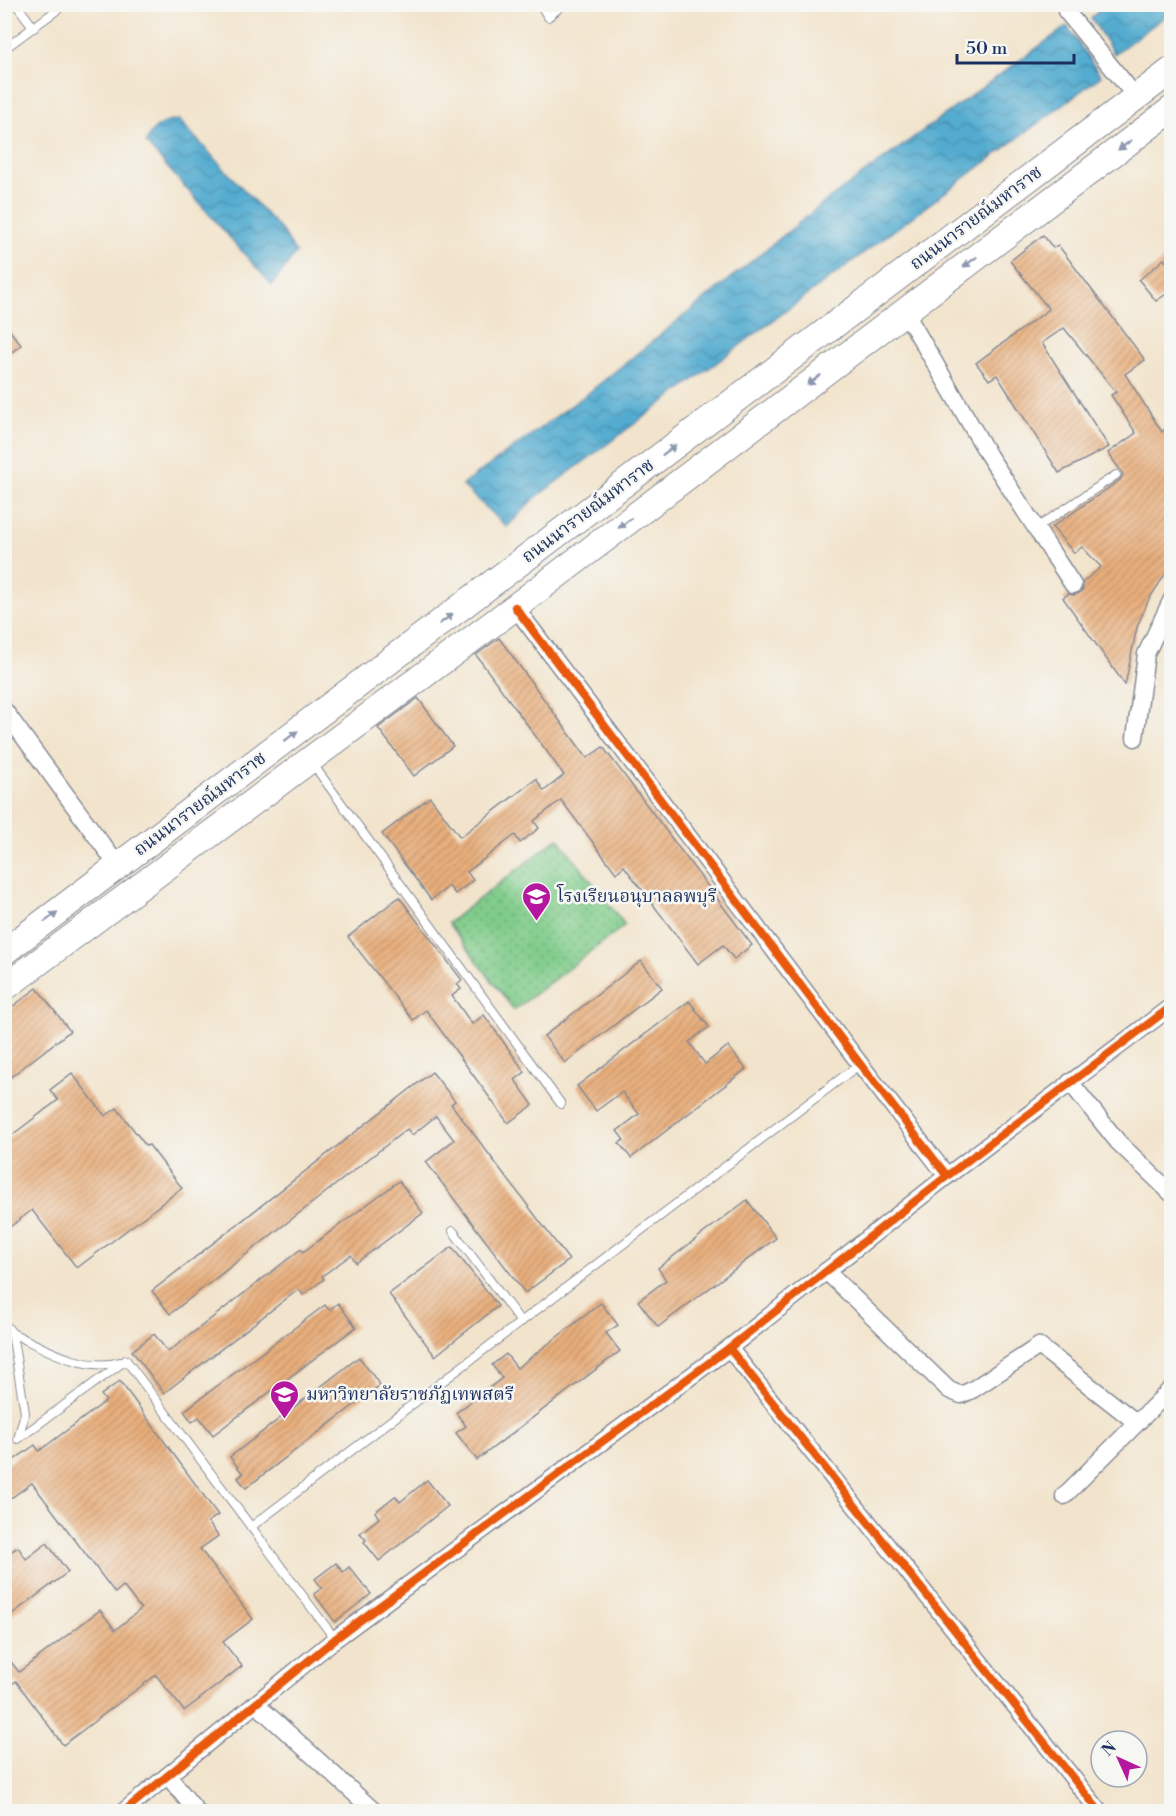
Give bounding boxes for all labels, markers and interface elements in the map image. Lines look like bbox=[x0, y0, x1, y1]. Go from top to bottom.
scale bar bbox=[957, 27, 1074, 65]
text: 50 m bbox=[966, 37, 1008, 60]
one-way arrow bbox=[1117, 138, 1133, 151]
street label: ถนนนารายณ์มหาราช bbox=[905, 161, 1047, 275]
one-way arrow bbox=[962, 256, 977, 268]
one-way arrow bbox=[806, 374, 822, 387]
one-way arrow bbox=[661, 445, 676, 457]
street label: ถนนนารายณ์มหาราช bbox=[517, 454, 659, 568]
one-way arrow bbox=[618, 517, 633, 529]
one-way arrow bbox=[438, 612, 454, 625]
one-way arrow bbox=[283, 731, 298, 743]
street label: ถนนนารายณ์มหาราช bbox=[129, 747, 271, 861]
school or university icon: โรงเรียนอนุบาลลพบุรี bbox=[520, 880, 552, 922]
place label: โรงเรียนอนุบาลลพบุรี bbox=[556, 883, 717, 908]
one-way arrow bbox=[43, 911, 59, 923]
school or university icon: มหาวิทยาลัยราชภัฏเทพสตรี bbox=[269, 1378, 301, 1420]
place label: มหาวิทยาลัยราชภัฏเทพสตรี bbox=[306, 1383, 514, 1406]
north arrow bbox=[1089, 1729, 1149, 1789]
text: N bbox=[1098, 1737, 1121, 1761]

